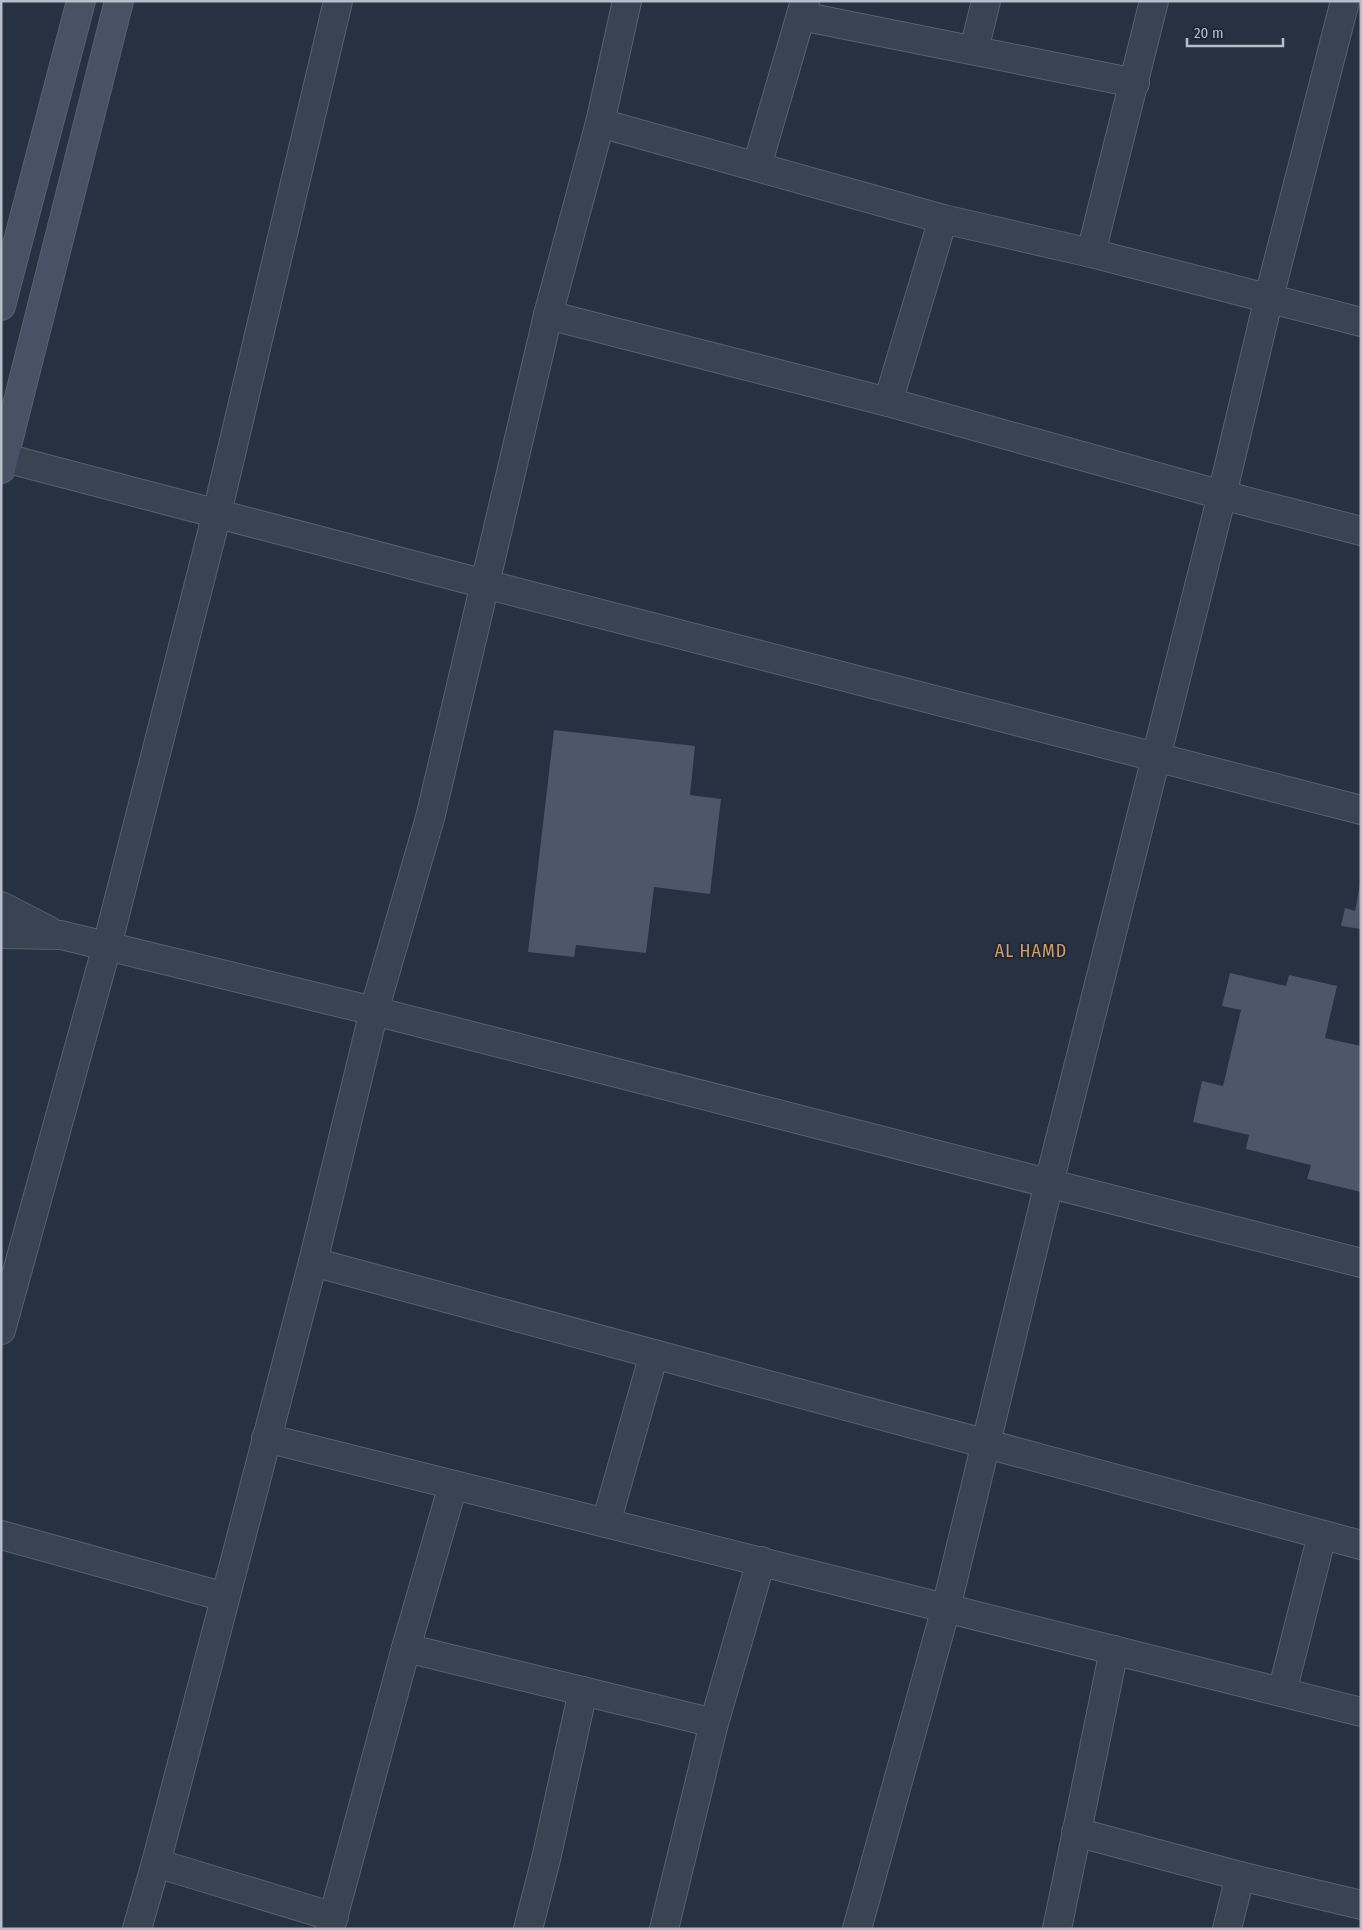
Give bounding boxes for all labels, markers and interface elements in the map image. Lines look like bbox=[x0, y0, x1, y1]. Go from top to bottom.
scale bar bbox=[1187, 15, 1283, 47]
text: 20 m bbox=[1194, 24, 1224, 42]
district label: AL HAMD bbox=[995, 940, 1067, 962]

